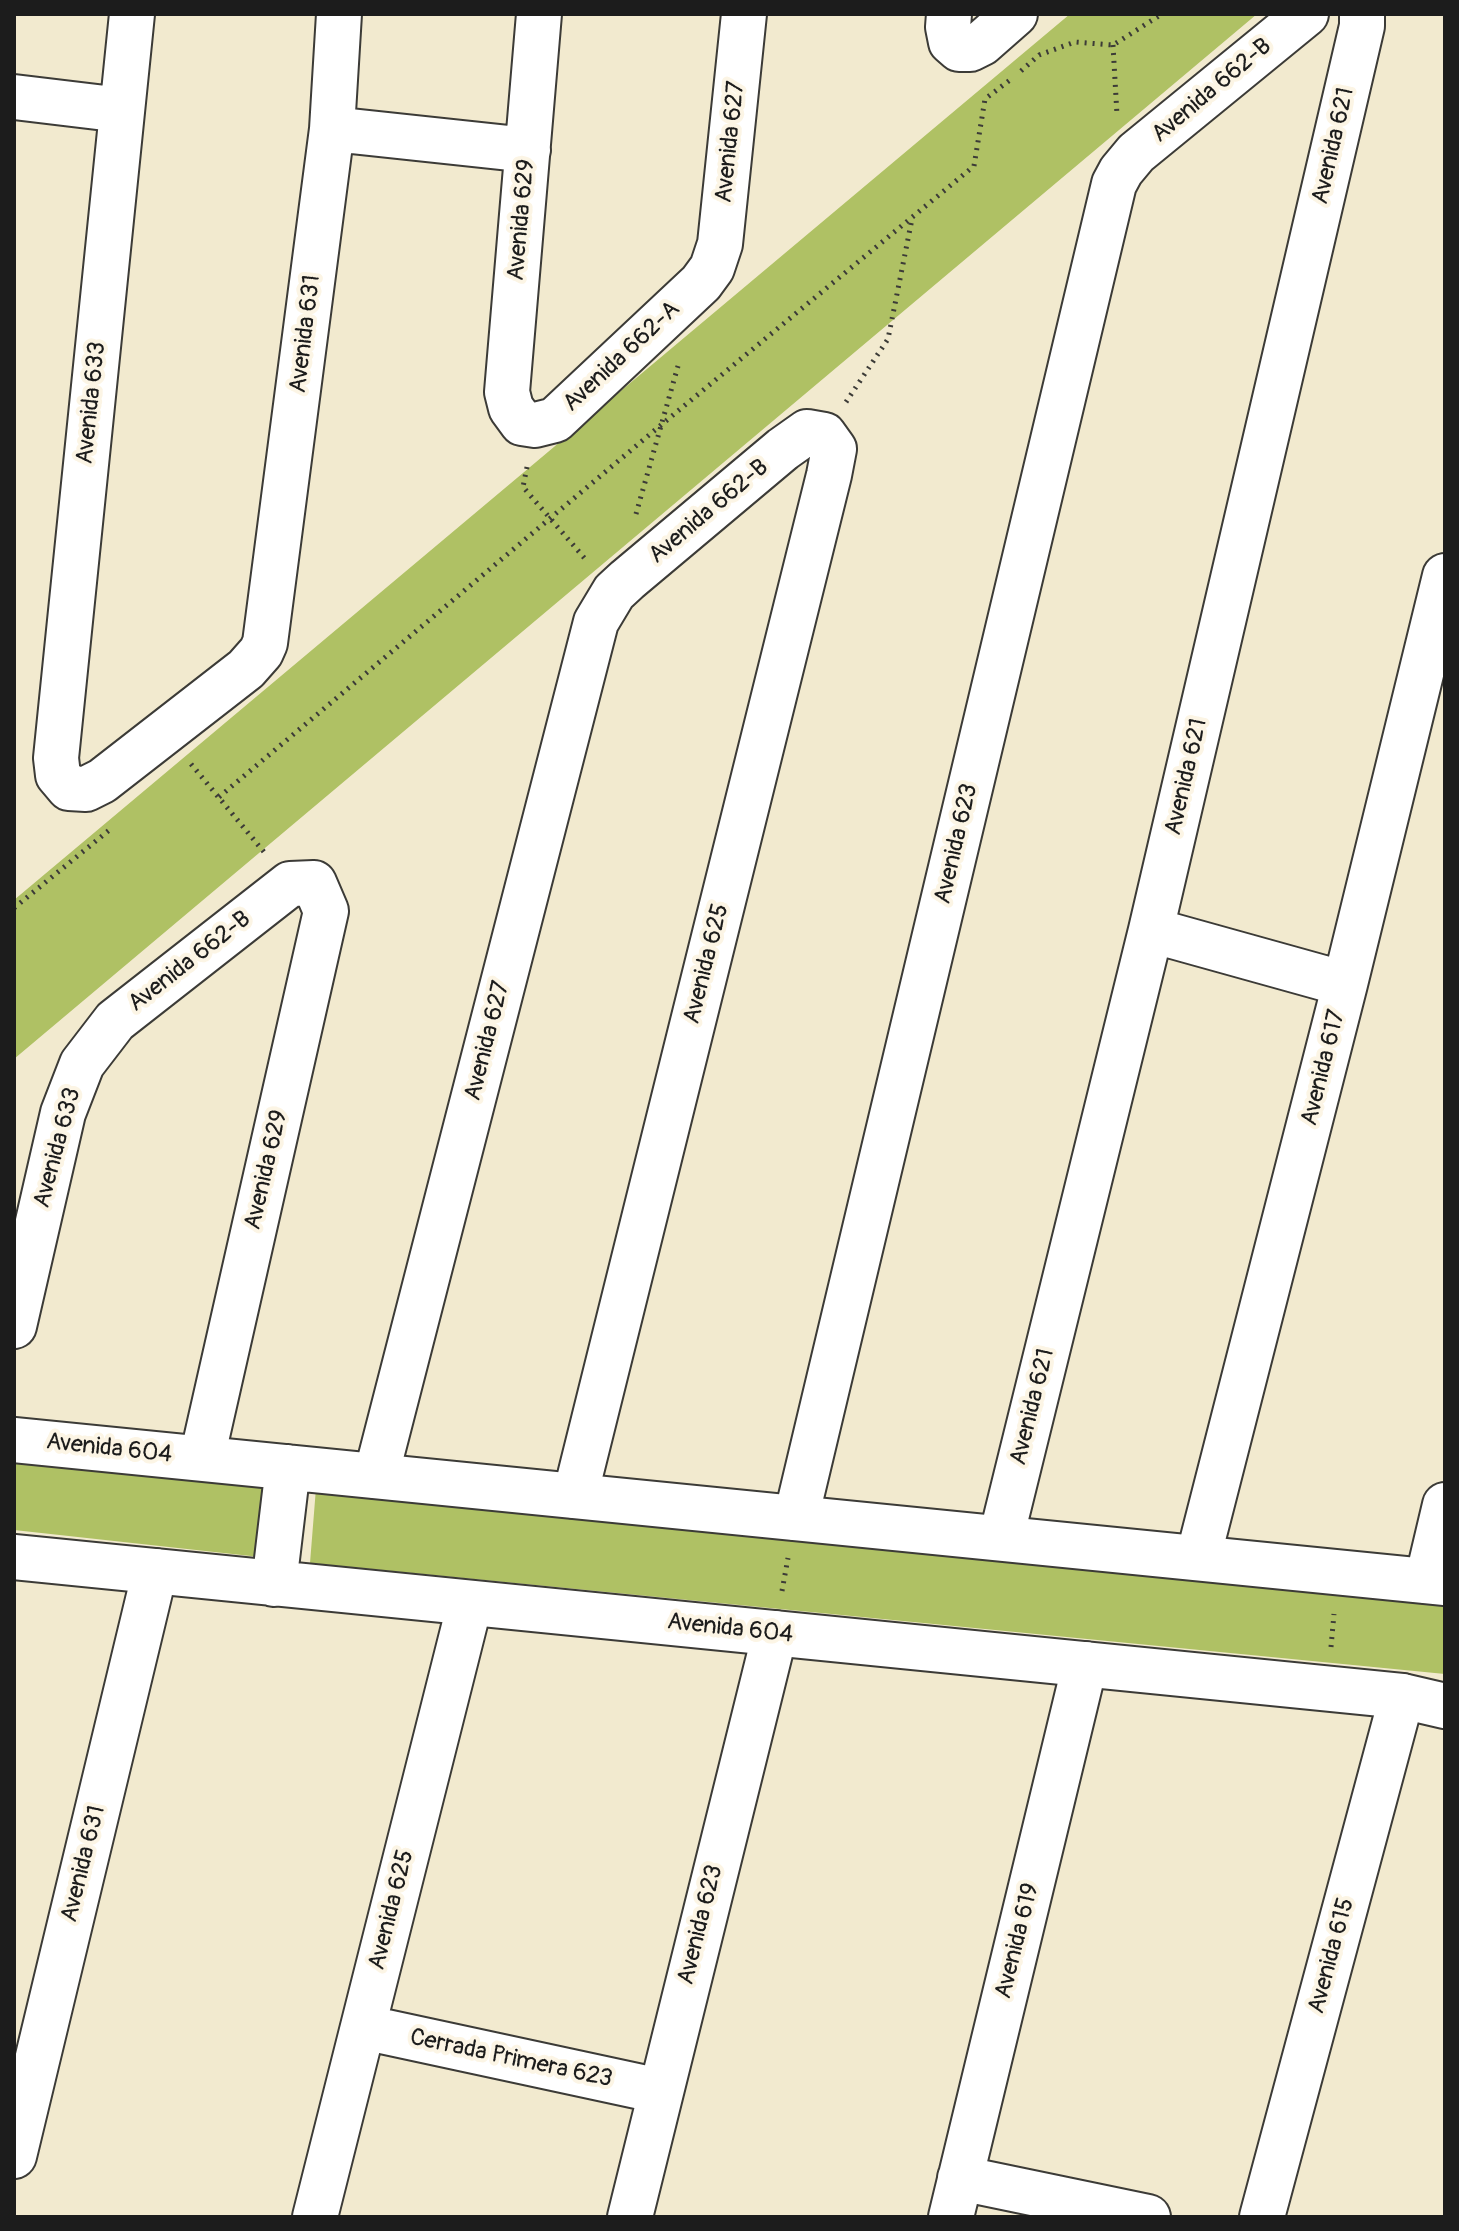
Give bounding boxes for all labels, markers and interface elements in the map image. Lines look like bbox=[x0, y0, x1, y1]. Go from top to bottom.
street label: Avenida 662-B bbox=[1146, 33, 1278, 149]
street label: Avenida 627 bbox=[710, 80, 752, 204]
street label: Avenida 621 bbox=[1307, 85, 1361, 207]
street label: Avenida 629 bbox=[502, 158, 542, 282]
street label: Avenida 631 bbox=[284, 273, 328, 395]
street label: Avenida 662-A bbox=[558, 296, 686, 418]
street label: Avenida 633 bbox=[71, 340, 113, 466]
street label: Avenida 662-B bbox=[643, 454, 775, 570]
street label: Avenida 621 bbox=[1160, 716, 1214, 838]
street label: Avenida 623 bbox=[929, 781, 985, 907]
street label: Avenida 625 bbox=[678, 901, 736, 1027]
street label: Avenida 662-B bbox=[123, 905, 257, 1019]
street label: Avenida 627 bbox=[459, 978, 517, 1104]
street label: Avenida 617 bbox=[1296, 1007, 1352, 1129]
street label: Avenida 633 bbox=[28, 1085, 88, 1211]
street label: Avenida 629 bbox=[239, 1107, 295, 1233]
street label: Avenida 621 bbox=[1005, 1346, 1061, 1468]
street label: Avenida 604 bbox=[45, 1428, 173, 1470]
street label: Avenida 604 bbox=[666, 1608, 794, 1650]
street label: Avenida 631 bbox=[56, 1803, 112, 1925]
street label: Avenida 625 bbox=[363, 1847, 421, 1973]
street label: Avenida 623 bbox=[672, 1862, 730, 1988]
street label: Avenida 619 bbox=[990, 1880, 1046, 2002]
street label: Avenida 615 bbox=[1303, 1895, 1361, 2017]
street label: Cerrada Primera 623 bbox=[407, 2023, 615, 2095]

